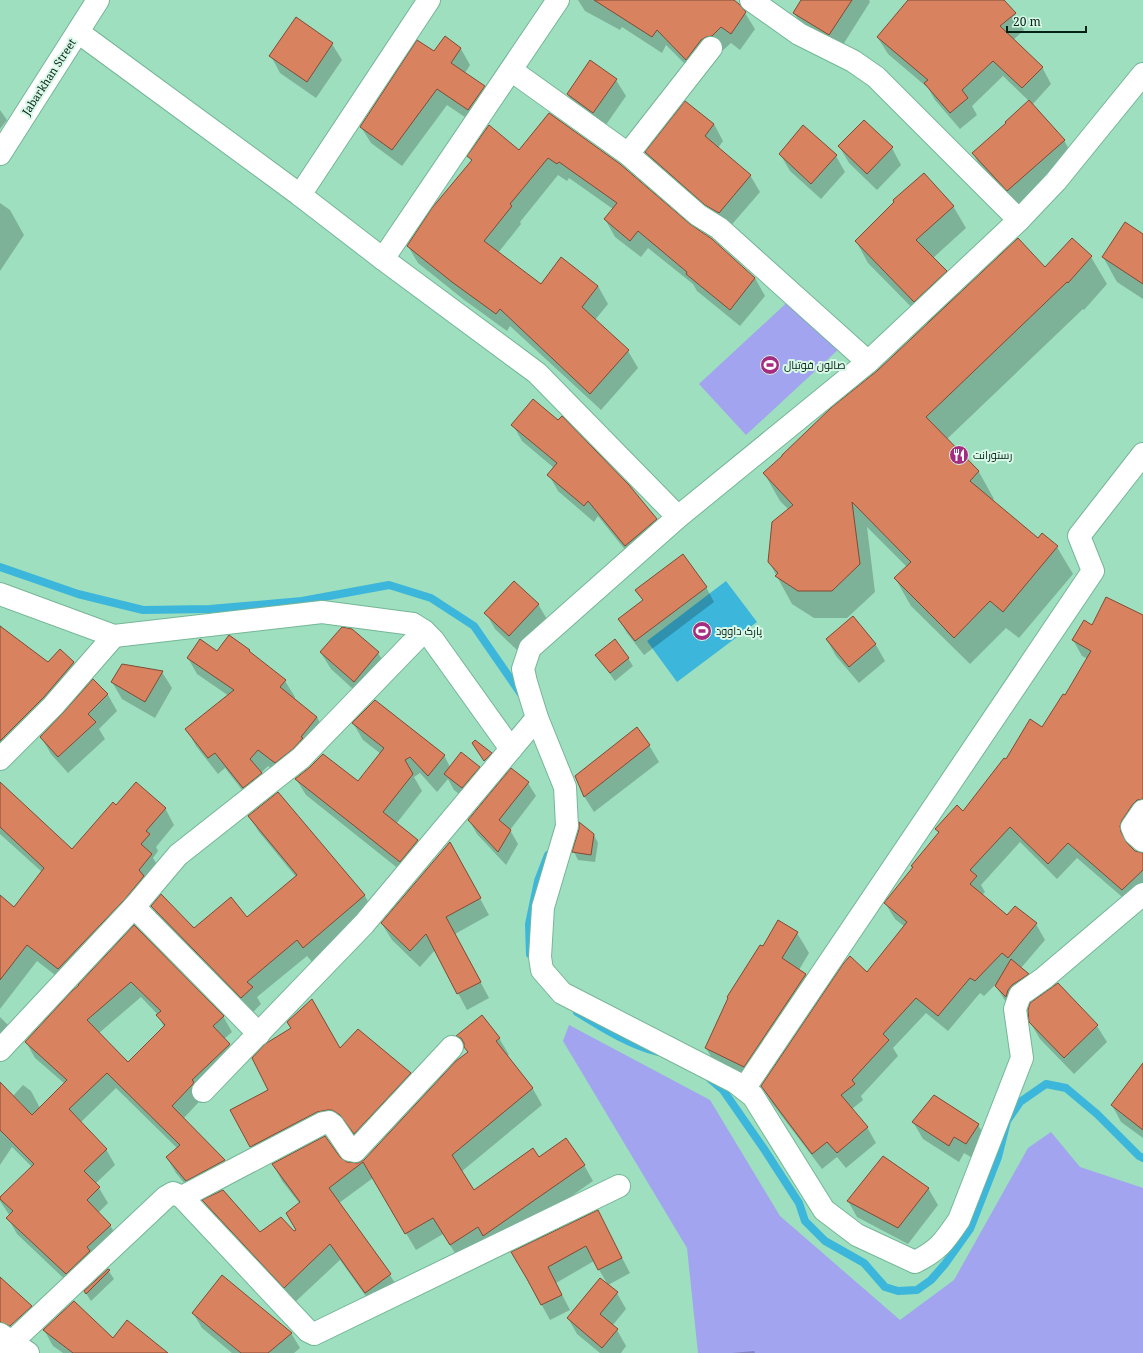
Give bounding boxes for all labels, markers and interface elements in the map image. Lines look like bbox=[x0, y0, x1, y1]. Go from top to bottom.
scale bar bbox=[1007, 8, 1086, 34]
text: 20 m bbox=[1013, 13, 1041, 30]
street label: Jabarkhan Street bbox=[18, 35, 79, 119]
sports icon: صالون فوتبال bbox=[759, 354, 781, 376]
place label: صالون فوتبال bbox=[784, 357, 846, 372]
restaurant icon: رستورانت bbox=[948, 444, 970, 466]
place label: رستورانت bbox=[973, 447, 1012, 462]
sports icon: پارک داوود bbox=[691, 620, 713, 642]
place label: پارک داوود bbox=[716, 623, 762, 638]

